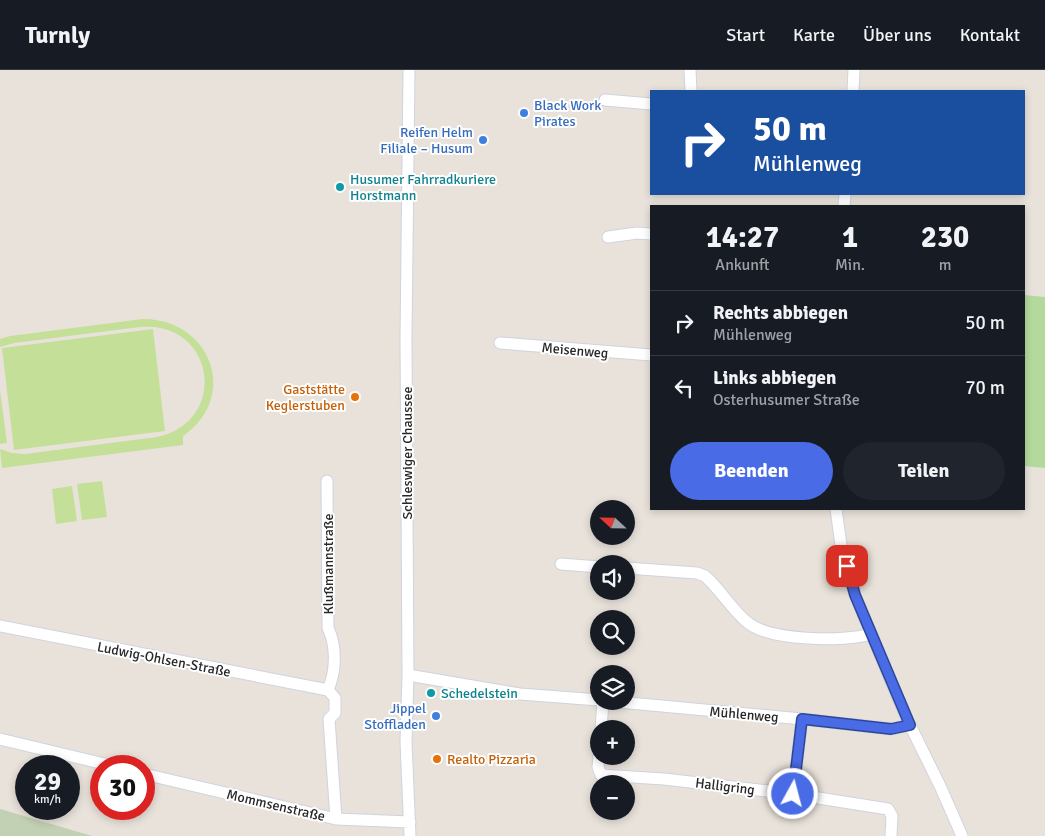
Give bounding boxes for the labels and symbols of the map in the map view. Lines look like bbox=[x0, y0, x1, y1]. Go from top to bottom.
place label: Black Work Pirates bbox=[534, 97, 601, 130]
marker: Black Work Pirates bbox=[518, 107, 530, 119]
place label: Reifen Helm Filiale – Husum bbox=[380, 124, 473, 157]
marker: Reifen Helm Filiale – Husum bbox=[477, 134, 489, 146]
place label: Husumer Fahrradkuriere Horstmann bbox=[350, 171, 496, 204]
marker: Husumer Fahrradkuriere Horstmann bbox=[334, 181, 346, 193]
street label: Meisenweg bbox=[541, 339, 609, 362]
place label: Gaststätte Keglerstuben bbox=[266, 381, 345, 414]
street label: Schleswiger Chaussee bbox=[399, 387, 416, 519]
marker: Gaststätte Keglerstuben bbox=[349, 391, 361, 403]
north arrow bbox=[590, 500, 635, 545]
street label: Klußmannstraße bbox=[320, 513, 337, 615]
pin bbox=[826, 545, 868, 587]
street label: Ludwig-Ohlsen-Straße bbox=[96, 638, 232, 681]
place label: Schedelstein bbox=[441, 685, 518, 702]
marker: Schedelstein bbox=[425, 687, 437, 699]
place label: Jippel Stoffladen bbox=[364, 700, 426, 733]
street label: Mühlenweg bbox=[709, 703, 779, 726]
marker: Jippel Stoffladen bbox=[430, 710, 442, 722]
place label: Realto Pizzaria bbox=[447, 751, 536, 768]
marker: Realto Pizzaria bbox=[431, 753, 443, 765]
speed limit sign: 30 bbox=[90, 755, 155, 820]
position arrow bbox=[766, 767, 818, 819]
street label: Halligring bbox=[694, 774, 756, 799]
street label: Mommsenstraße bbox=[225, 786, 327, 825]

